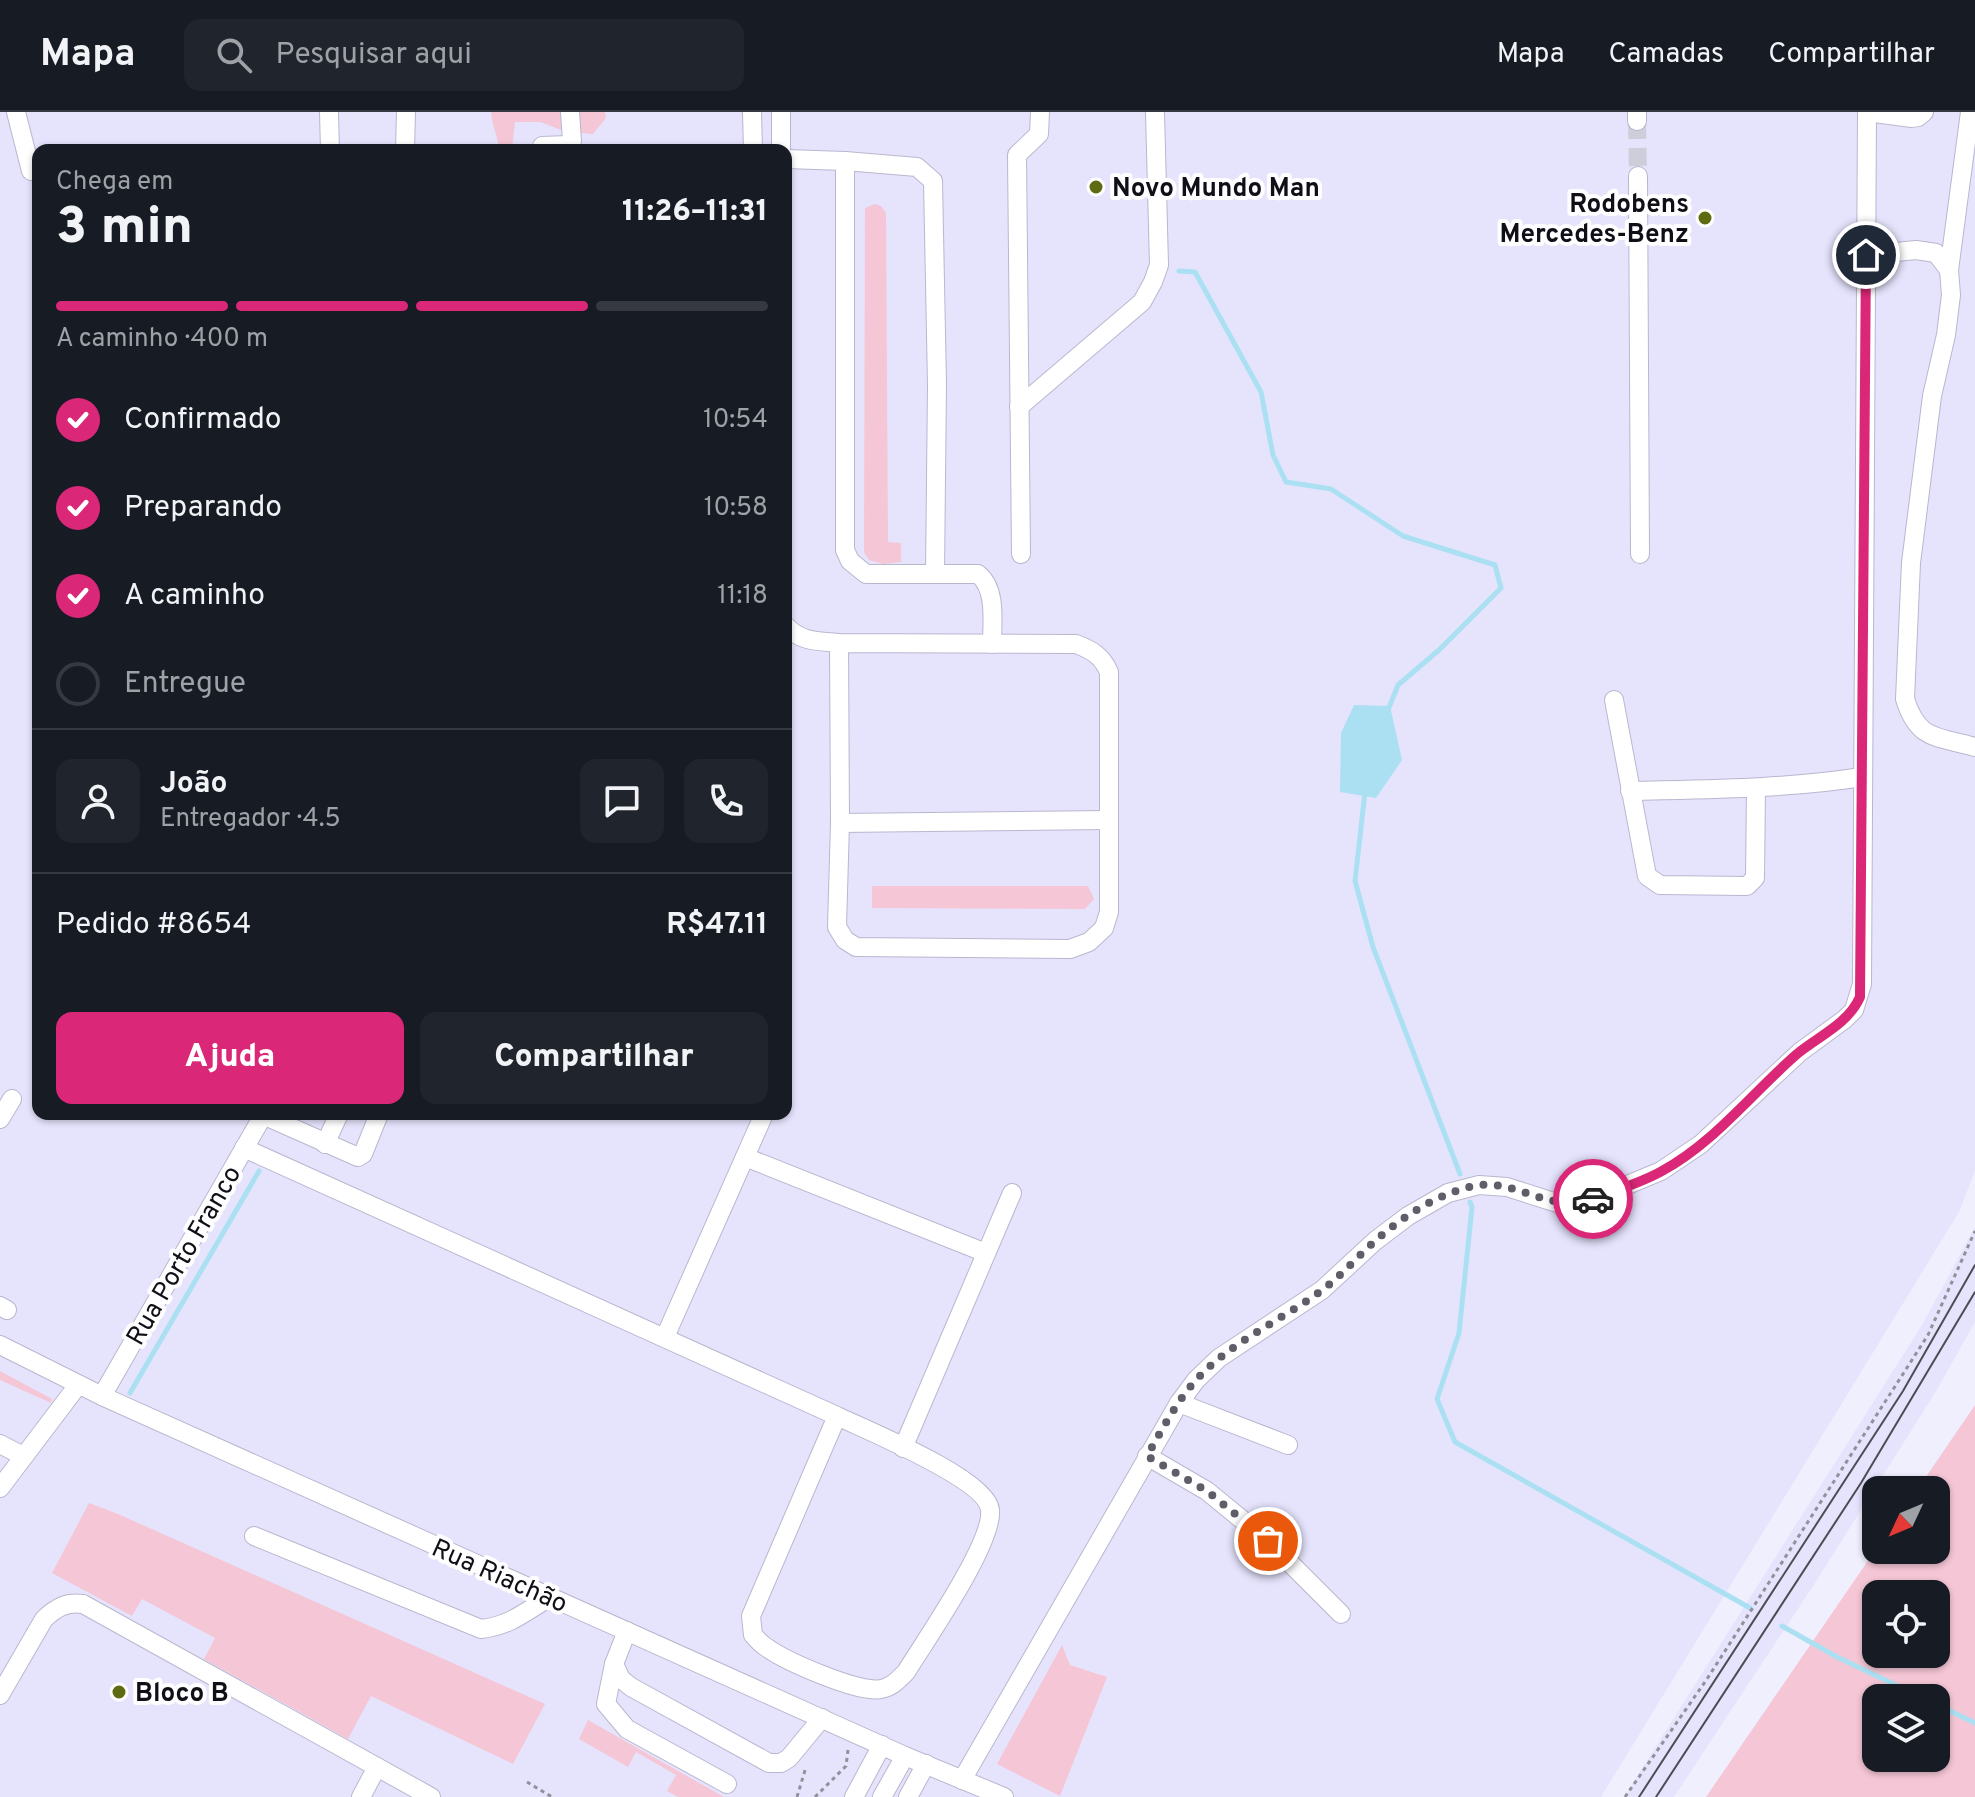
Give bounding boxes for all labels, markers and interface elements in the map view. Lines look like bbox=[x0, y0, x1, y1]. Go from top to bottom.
search box bbox=[184, 19, 744, 91]
text: Mapa bbox=[40, 31, 136, 80]
icon: search bbox=[212, 33, 256, 77]
text: Pesquisar aqui bbox=[276, 37, 472, 74]
text: Mapa bbox=[1497, 37, 1564, 73]
text: Camadas bbox=[1608, 37, 1724, 73]
text: Compartilhar bbox=[1768, 37, 1935, 73]
text: Chega em bbox=[56, 166, 173, 199]
place label: Novo Mundo Man bbox=[1112, 173, 1320, 206]
marker: Novo Mundo Man bbox=[1087, 178, 1105, 196]
place label: Rodobens Mercedes-Benz bbox=[1499, 189, 1689, 252]
text: 11:26–11:31 bbox=[622, 194, 768, 231]
text: 3 min bbox=[56, 196, 193, 262]
marker: Rodobens Mercedes-Benz bbox=[1696, 209, 1714, 227]
pin bbox=[1832, 221, 1900, 289]
icon: home bbox=[1844, 233, 1888, 277]
text: A caminho · 400 m bbox=[56, 323, 268, 356]
icon: check bbox=[56, 398, 100, 442]
text: Confirmado bbox=[124, 402, 282, 439]
text: 10:54 bbox=[703, 404, 768, 437]
icon: check bbox=[56, 486, 100, 530]
text: Preparando bbox=[124, 490, 282, 527]
text: 10:58 bbox=[704, 492, 768, 525]
icon: check bbox=[56, 574, 100, 618]
text: A caminho bbox=[124, 578, 265, 615]
text: 11:18 bbox=[717, 580, 768, 613]
text: Entregue bbox=[124, 666, 246, 703]
button: person bbox=[56, 759, 140, 843]
button: chat bbox=[580, 759, 664, 843]
button: phone bbox=[684, 759, 768, 843]
text: João bbox=[160, 766, 227, 803]
text: Entregador · 4.5 bbox=[160, 803, 341, 836]
text: Pedido #8654 bbox=[56, 907, 251, 944]
text: R$47.11 bbox=[666, 907, 768, 944]
button: Ajuda bbox=[56, 1012, 404, 1104]
button: Compartilhar bbox=[420, 1012, 768, 1104]
courier bbox=[1553, 1159, 1633, 1239]
street label: Rua Porto Franco bbox=[120, 1161, 250, 1352]
icon: car bbox=[1571, 1177, 1615, 1221]
north arrow bbox=[1862, 1476, 1950, 1564]
map controls bbox=[1862, 1476, 1950, 1772]
pin bbox=[1234, 1507, 1302, 1575]
icon: bag bbox=[1246, 1519, 1290, 1563]
street label: Rua Riachão bbox=[426, 1533, 572, 1622]
button: locate bbox=[1862, 1580, 1950, 1668]
place label: Bloco B bbox=[135, 1678, 229, 1711]
marker: Bloco B bbox=[110, 1683, 128, 1701]
button: layers bbox=[1862, 1684, 1950, 1772]

